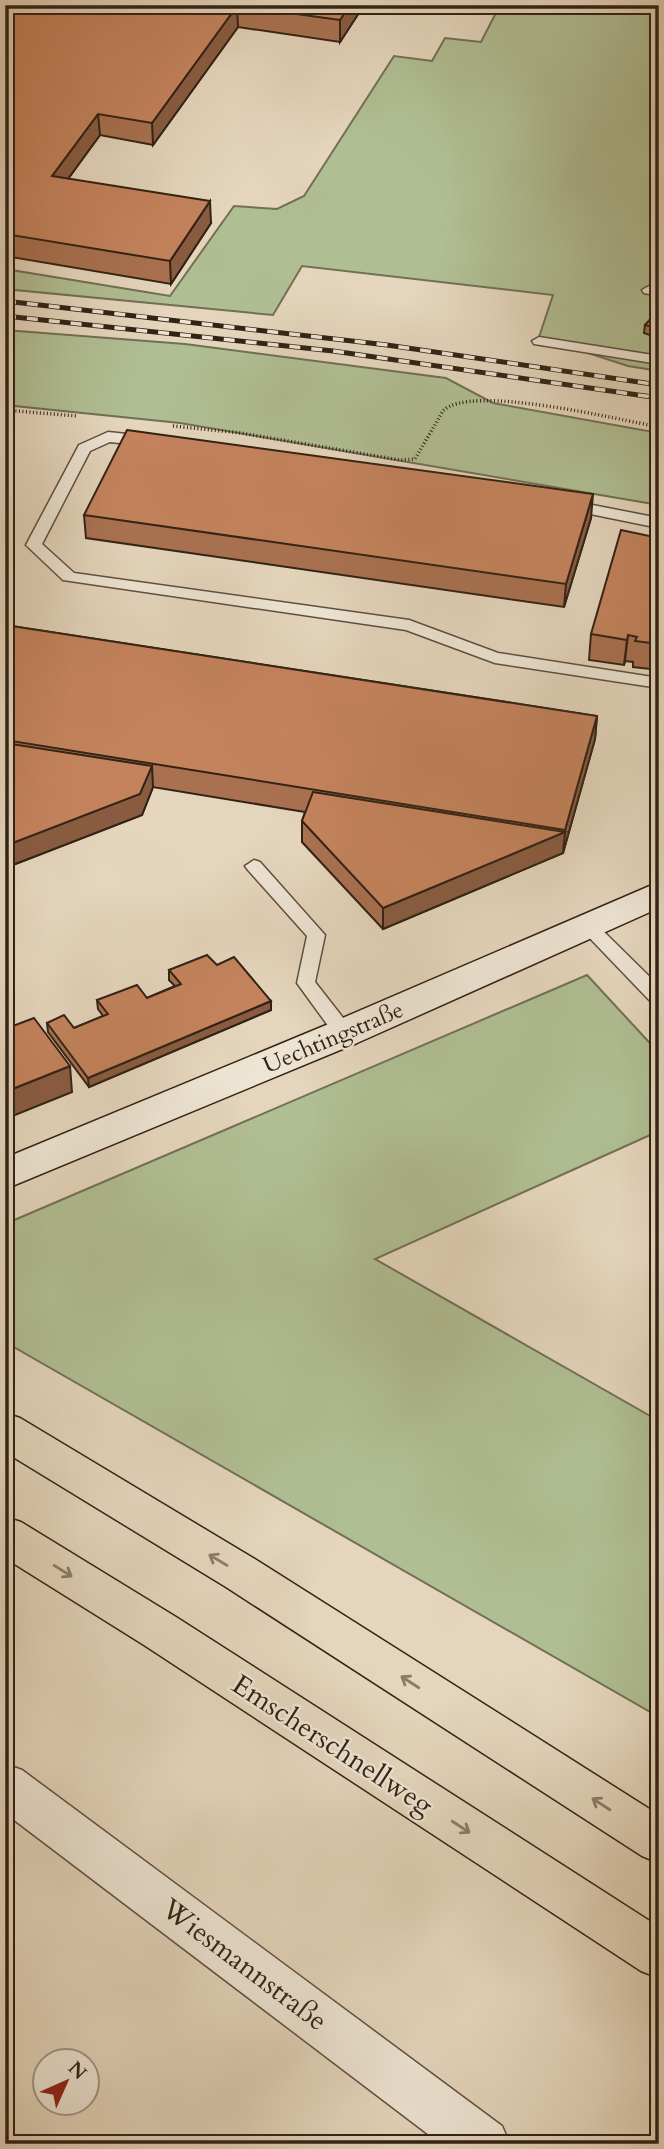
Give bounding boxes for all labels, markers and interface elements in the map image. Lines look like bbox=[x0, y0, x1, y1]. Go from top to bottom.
street label: Uechtingstraße bbox=[258, 994, 408, 1081]
one-way arrow bbox=[208, 1552, 228, 1566]
one-way arrow bbox=[53, 1565, 73, 1579]
street label: Emscherschnellweg bbox=[225, 1666, 441, 1824]
one-way arrow bbox=[400, 1674, 420, 1688]
one-way arrow bbox=[592, 1797, 612, 1811]
one-way arrow bbox=[451, 1819, 470, 1834]
street label: Wiesmannstraße bbox=[153, 1889, 335, 2040]
north arrow bbox=[32, 2048, 102, 2118]
text: N bbox=[62, 2056, 93, 2086]

